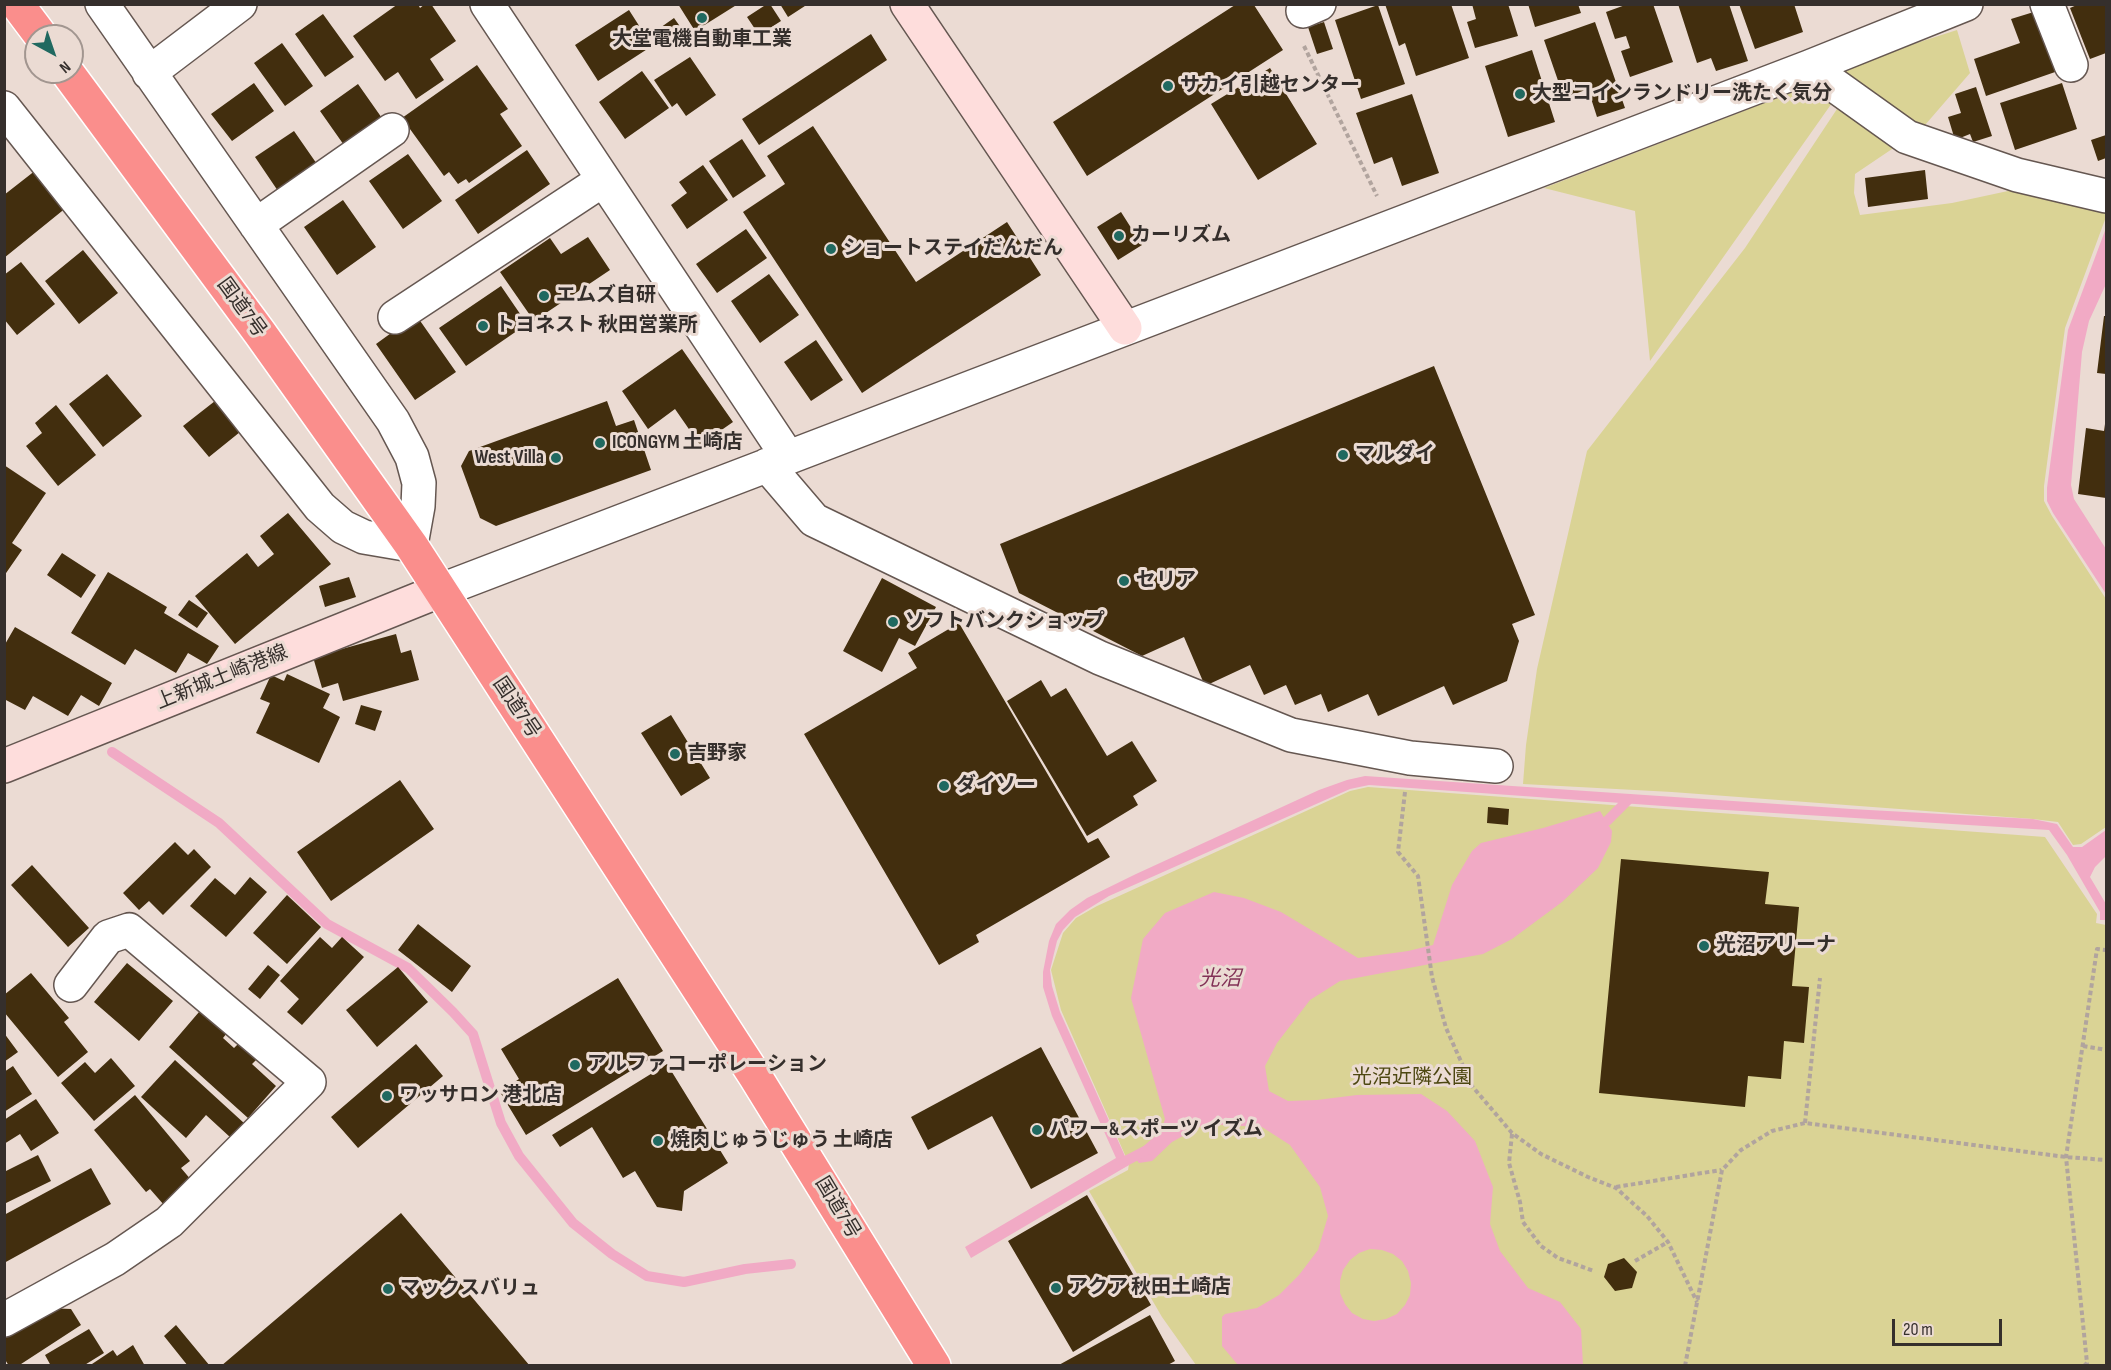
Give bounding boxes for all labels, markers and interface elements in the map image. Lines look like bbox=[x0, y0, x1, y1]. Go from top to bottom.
marker: 大堂電機自動車工業 bbox=[695, 11, 709, 25]
north arrow bbox=[24, 24, 84, 84]
place label: 大堂電機自動車工業 bbox=[612, 28, 792, 52]
text: N bbox=[55, 57, 74, 77]
place label: サカイ引越センター bbox=[1180, 74, 1360, 98]
marker: サカイ引越センター bbox=[1161, 79, 1175, 93]
place label: 大型コインランドリー洗たく気分 bbox=[1532, 82, 1832, 106]
marker: 大型コインランドリー洗たく気分 bbox=[1513, 87, 1527, 101]
place label: カーリズム bbox=[1131, 224, 1231, 248]
marker: カーリズム bbox=[1112, 229, 1126, 243]
place label: ショートステイだんだん bbox=[843, 237, 1063, 261]
marker: ショートステイだんだん bbox=[824, 242, 838, 256]
street label: 国道7号 bbox=[211, 273, 271, 343]
place label: エムズ自研 bbox=[556, 284, 656, 308]
marker: エムズ自研 bbox=[537, 289, 551, 303]
place label: トヨネスト 秋田営業所 bbox=[495, 314, 698, 338]
marker: トヨネスト 秋田営業所 bbox=[476, 319, 490, 333]
place label: ICONGYM 土崎店 bbox=[612, 431, 743, 455]
marker: ICONGYM 土崎店 bbox=[593, 436, 607, 450]
place label: マルダイ bbox=[1355, 443, 1435, 467]
place label: West Villa bbox=[474, 446, 544, 470]
marker: マルダイ bbox=[1336, 448, 1350, 462]
marker: West Villa bbox=[549, 451, 563, 465]
place label: セリア bbox=[1136, 569, 1196, 593]
marker: セリア bbox=[1117, 574, 1131, 588]
place label: ソフトバンクショップ bbox=[905, 610, 1105, 634]
marker: ソフトバンクショップ bbox=[886, 615, 900, 629]
street label: 上新城土崎港線 bbox=[153, 641, 291, 715]
street label: 国道7号 bbox=[487, 673, 545, 743]
place label: 吉野家 bbox=[687, 742, 747, 766]
marker: 吉野家 bbox=[668, 747, 682, 761]
place label: ダイソー bbox=[956, 774, 1036, 798]
marker: ダイソー bbox=[937, 779, 951, 793]
place label: 光沼アリーナ bbox=[1716, 934, 1836, 958]
marker: 光沼アリーナ bbox=[1697, 939, 1711, 953]
water label: 光沼 bbox=[1199, 967, 1241, 993]
place label: アルファコーポレーション bbox=[587, 1053, 827, 1077]
marker: アルファコーポレーション bbox=[568, 1058, 582, 1072]
park label: 光沼近隣公園 bbox=[1352, 1066, 1472, 1090]
place label: ワッサロン 港北店 bbox=[399, 1084, 562, 1108]
marker: ワッサロン 港北店 bbox=[380, 1089, 394, 1103]
place label: パワー&スポーツ イズム bbox=[1049, 1118, 1263, 1142]
marker: パワー&スポーツ イズム bbox=[1030, 1123, 1044, 1137]
place label: 焼肉じゅうじゅう 土崎店 bbox=[670, 1129, 893, 1153]
marker: 焼肉じゅうじゅう 土崎店 bbox=[651, 1134, 665, 1148]
street label: 国道7号 bbox=[809, 1173, 865, 1243]
place label: アクア 秋田土崎店 bbox=[1068, 1276, 1231, 1300]
place label: マックスバリュ bbox=[400, 1277, 540, 1301]
marker: アクア 秋田土崎店 bbox=[1049, 1281, 1063, 1295]
marker: マックスバリュ bbox=[381, 1282, 395, 1296]
scale bar bbox=[1895, 1307, 2004, 1345]
text: 20 m bbox=[1903, 1319, 1933, 1340]

